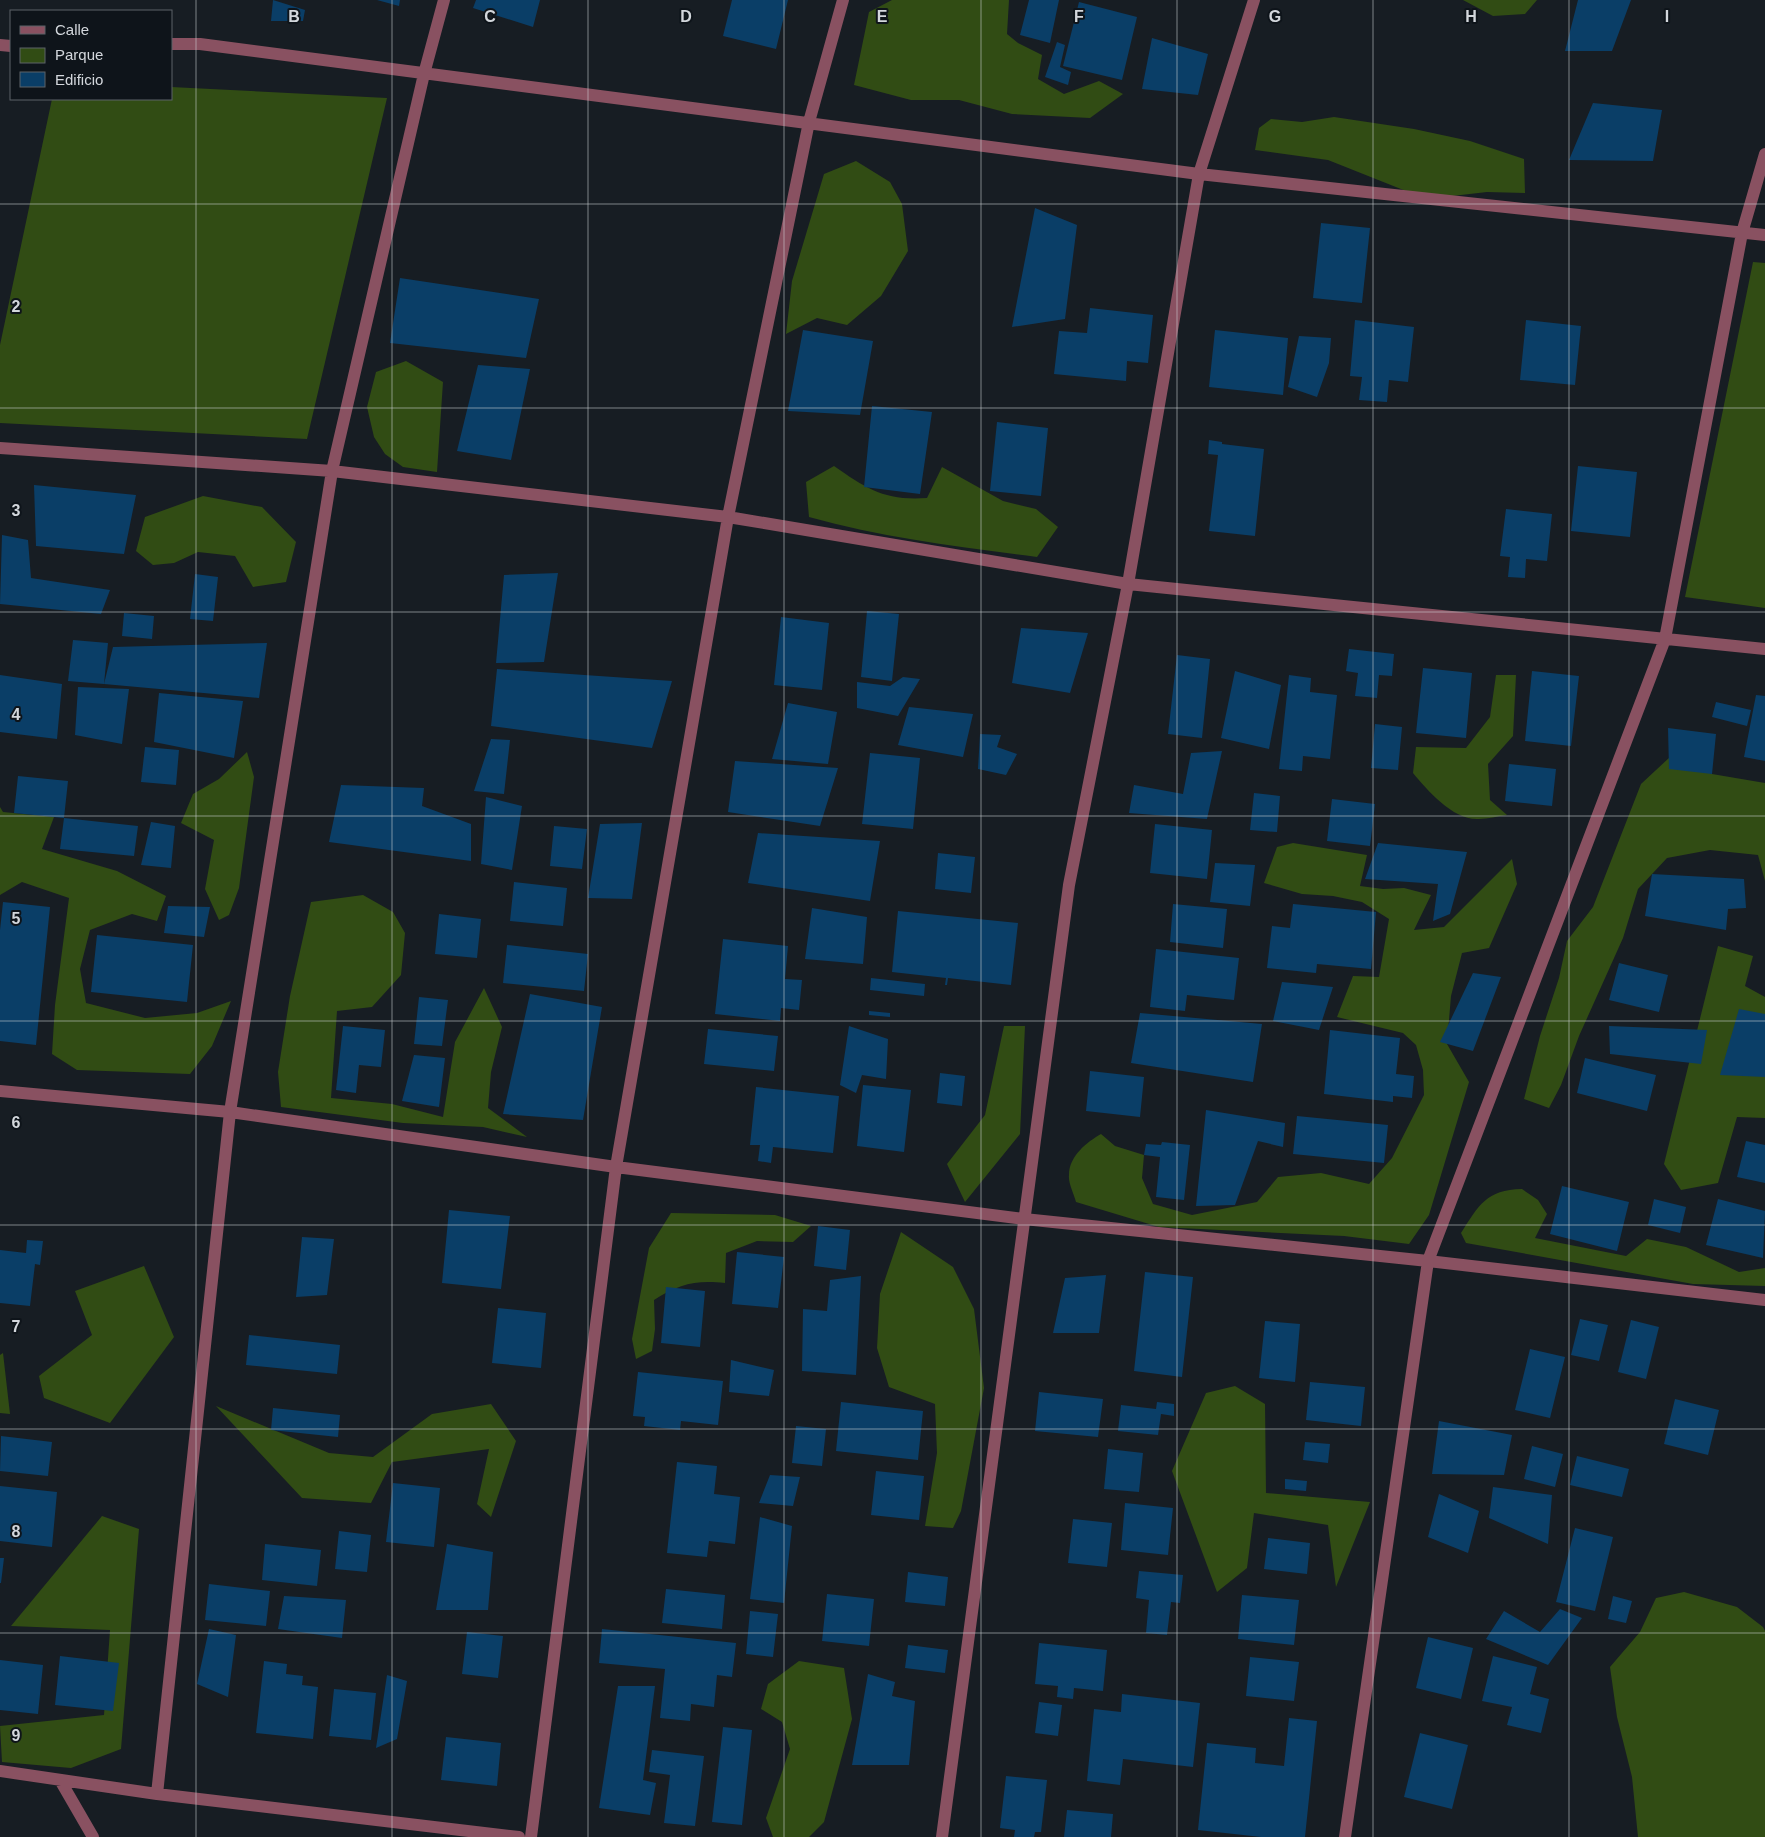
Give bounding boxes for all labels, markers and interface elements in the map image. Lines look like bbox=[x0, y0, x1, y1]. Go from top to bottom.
text: B bbox=[288, 8, 300, 25]
text: C bbox=[484, 8, 496, 25]
text: D bbox=[680, 8, 692, 25]
text: E bbox=[877, 8, 888, 25]
text: F bbox=[1074, 8, 1084, 25]
text: G bbox=[1269, 8, 1281, 25]
text: H bbox=[1465, 8, 1477, 25]
text: I bbox=[1665, 8, 1669, 25]
legend bbox=[10, 10, 172, 100]
text: Calle bbox=[55, 21, 89, 38]
text: Parque bbox=[55, 46, 103, 63]
text: Edificio bbox=[55, 71, 103, 88]
text: 2 bbox=[12, 298, 21, 315]
text: 3 bbox=[12, 502, 21, 519]
text: 4 bbox=[12, 706, 21, 723]
text: 5 bbox=[12, 910, 21, 927]
text: 6 bbox=[12, 1114, 21, 1131]
text: 7 bbox=[12, 1318, 21, 1335]
text: 8 bbox=[12, 1523, 21, 1540]
text: 9 bbox=[12, 1727, 21, 1744]

